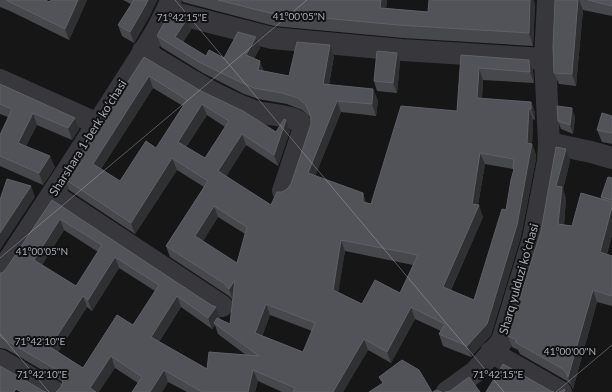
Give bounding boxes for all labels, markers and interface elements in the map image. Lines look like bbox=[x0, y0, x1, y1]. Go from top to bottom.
text: 41°00'05"N bbox=[273, 10, 325, 22]
text: 71°42'15"E bbox=[157, 11, 207, 23]
street label: Sharshara 1-berk koʻchasi bbox=[46, 77, 130, 199]
street label: Sharq yulduzi koʻchasi bbox=[495, 222, 542, 336]
text: 41°00'05"N bbox=[16, 245, 68, 257]
text: 71°42'10"E bbox=[15, 335, 65, 347]
text: 41°00'00"N bbox=[544, 345, 596, 357]
text: 71°42'10"E bbox=[17, 368, 67, 380]
text: 71°42'15"E bbox=[473, 368, 523, 380]

